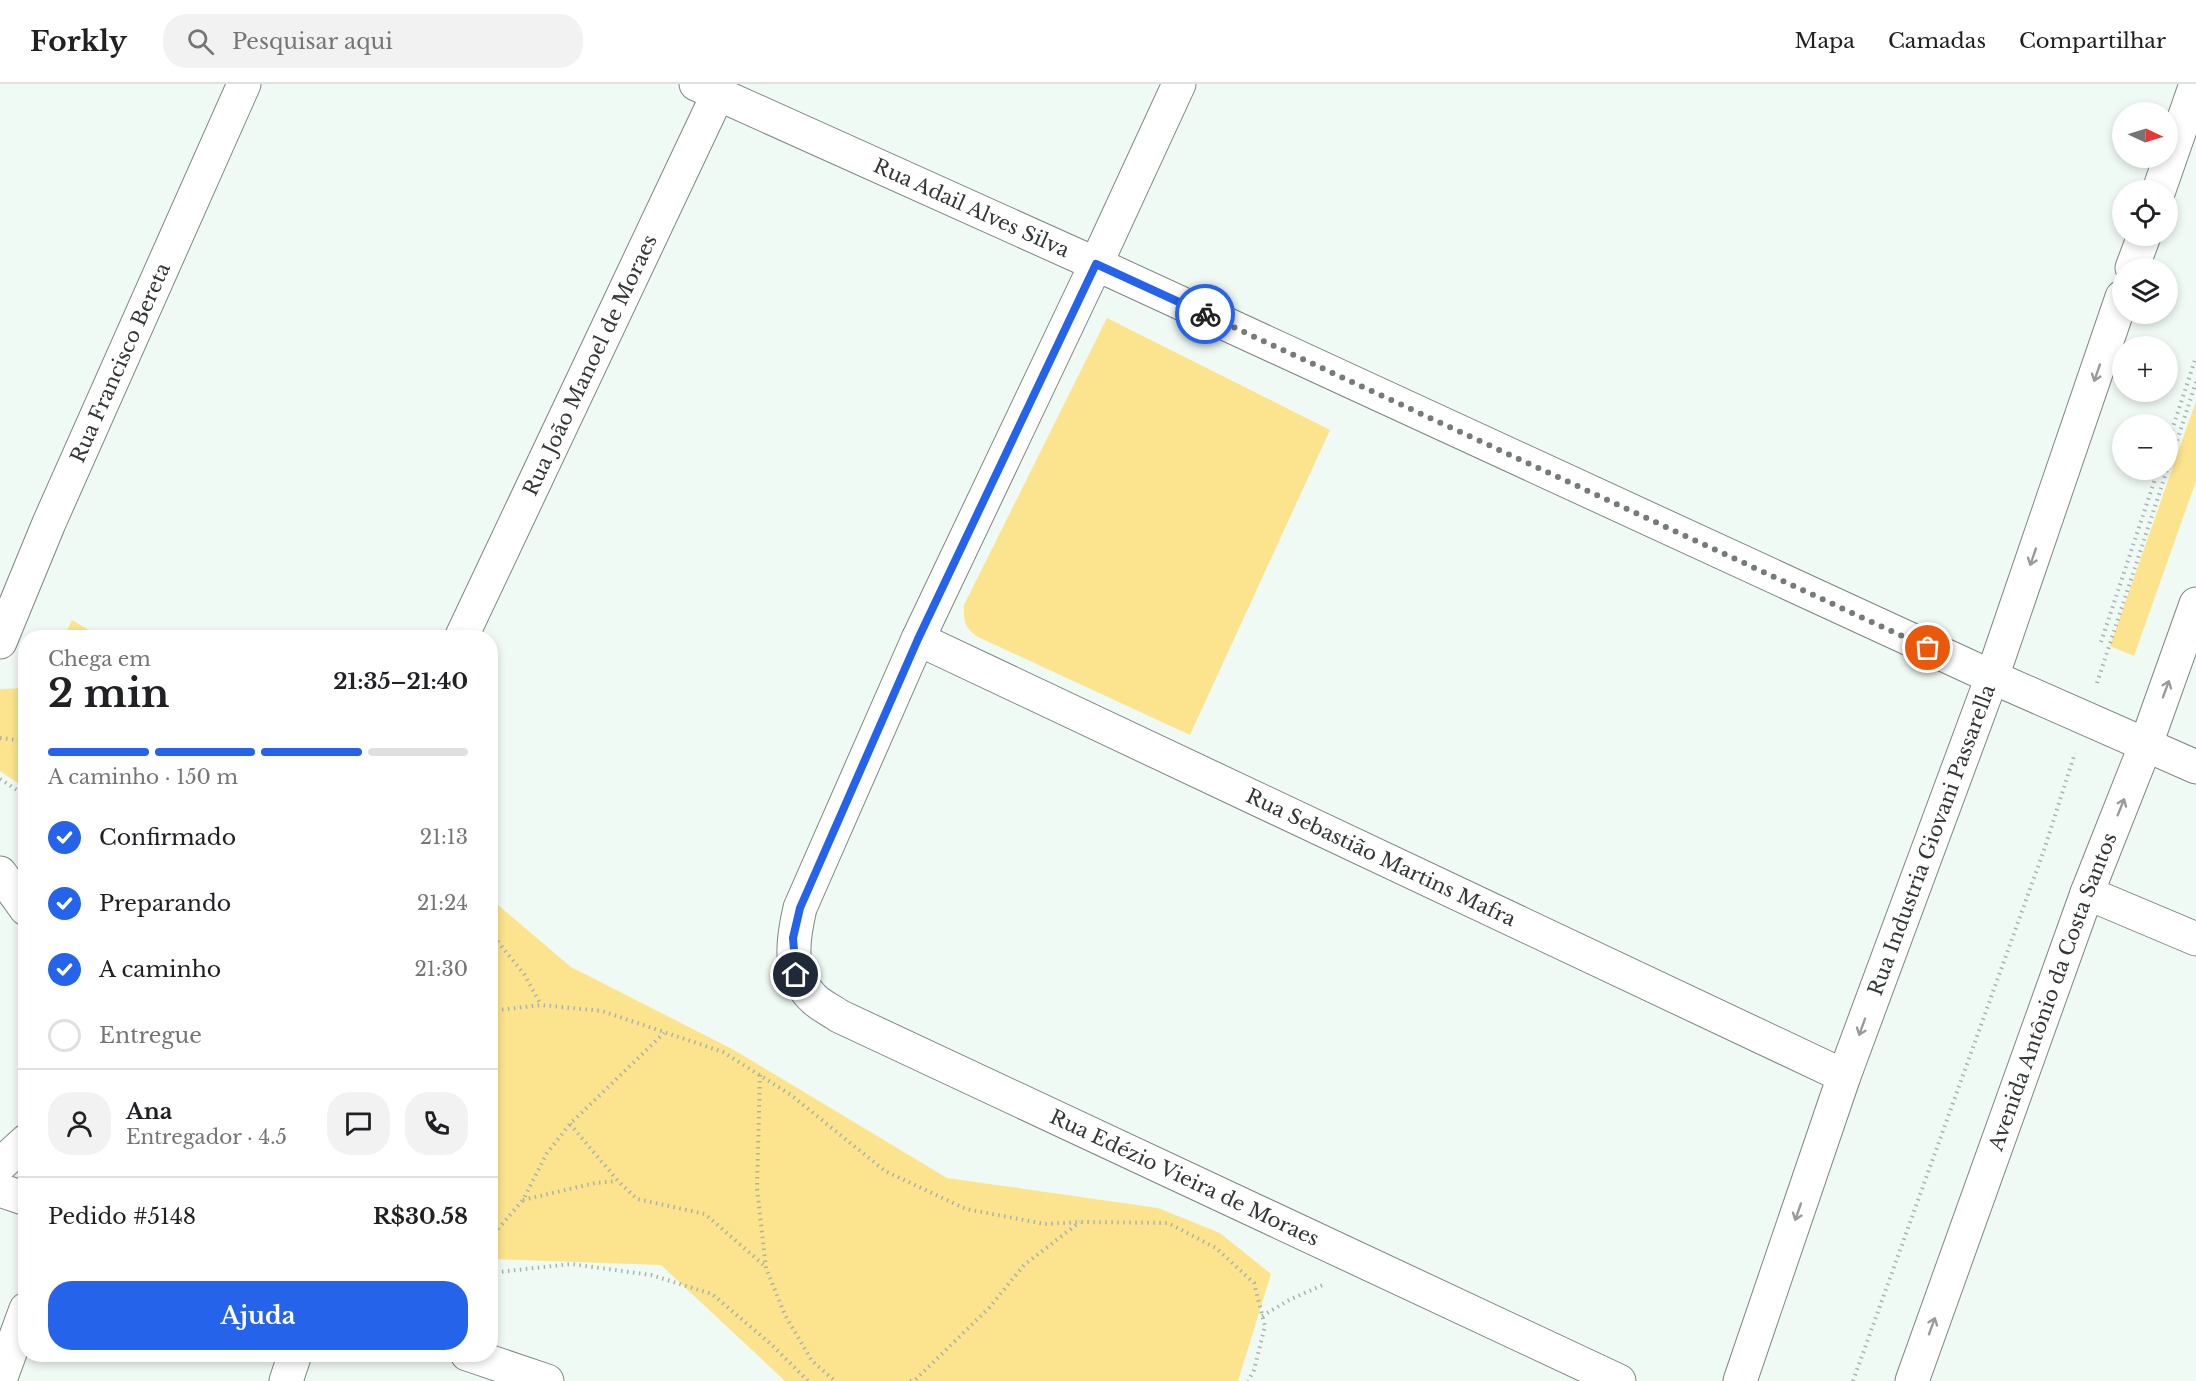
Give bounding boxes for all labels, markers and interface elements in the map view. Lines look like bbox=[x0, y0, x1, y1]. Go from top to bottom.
search box bbox=[163, 14, 583, 68]
text: Forkly bbox=[30, 24, 127, 59]
icon: search bbox=[184, 25, 217, 58]
text: Pesquisar aqui bbox=[232, 28, 393, 55]
text: Mapa bbox=[1795, 28, 1855, 54]
text: Camadas bbox=[1888, 28, 1986, 54]
text: Compartilhar bbox=[2019, 28, 2166, 54]
north arrow bbox=[2112, 102, 2178, 168]
map controls bbox=[2112, 102, 2178, 480]
street label: Rua Adail Alves Silva bbox=[870, 153, 1074, 263]
button: locate bbox=[2112, 180, 2178, 246]
street label: Rua João Manoel de Moraes bbox=[518, 231, 662, 499]
street label: Rua Francisco Bereta bbox=[65, 258, 175, 466]
button: layers bbox=[2112, 258, 2178, 324]
courier bbox=[1175, 284, 1235, 344]
icon: bike bbox=[1189, 298, 1222, 331]
button: + bbox=[2112, 336, 2178, 402]
one-way arrow bbox=[2090, 363, 2101, 382]
button: − bbox=[2112, 414, 2178, 480]
one-way arrow bbox=[2027, 547, 2038, 566]
pin bbox=[1902, 622, 1953, 673]
icon: bag bbox=[1911, 631, 1944, 664]
text: Chega em bbox=[48, 647, 151, 671]
text: 21:35–21:40 bbox=[333, 668, 468, 695]
text: 2 min bbox=[48, 669, 169, 718]
street label: Rua Industria Giovani Passarella bbox=[1863, 680, 2000, 999]
one-way arrow bbox=[2161, 680, 2172, 699]
text: A caminho · 150 m bbox=[48, 765, 238, 789]
street label: Rua Sebastião Martins Mafra bbox=[1242, 784, 1520, 932]
one-way arrow bbox=[2116, 799, 2127, 817]
icon: check bbox=[48, 821, 81, 854]
text: Confirmado bbox=[99, 824, 236, 851]
text: 21:13 bbox=[420, 825, 468, 849]
street label: Avenida Antônio da Costa Santos bbox=[1983, 829, 2122, 1155]
icon: check bbox=[48, 887, 81, 920]
text: Preparando bbox=[99, 890, 231, 917]
text: 21:24 bbox=[417, 891, 468, 915]
pin bbox=[770, 949, 821, 1000]
icon: check bbox=[48, 953, 81, 986]
text: A caminho bbox=[99, 956, 221, 983]
text: 21:30 bbox=[414, 957, 468, 981]
icon: home bbox=[779, 958, 812, 991]
one-way arrow bbox=[1855, 1018, 1866, 1036]
text: Entregue bbox=[99, 1022, 202, 1049]
button: person bbox=[48, 1092, 111, 1155]
button: chat bbox=[327, 1092, 390, 1155]
button: phone bbox=[405, 1092, 468, 1155]
text: Ana bbox=[126, 1098, 172, 1125]
street label: Rua Edézio Vieira de Moraes bbox=[1046, 1104, 1323, 1251]
text: Entregador · 4.5 bbox=[126, 1125, 287, 1149]
one-way arrow bbox=[1791, 1202, 1802, 1220]
text: Pedido #5148 bbox=[48, 1203, 196, 1230]
text: R$30.58 bbox=[373, 1203, 468, 1230]
button: Ajuda bbox=[48, 1281, 468, 1350]
one-way arrow bbox=[1927, 1317, 1938, 1336]

